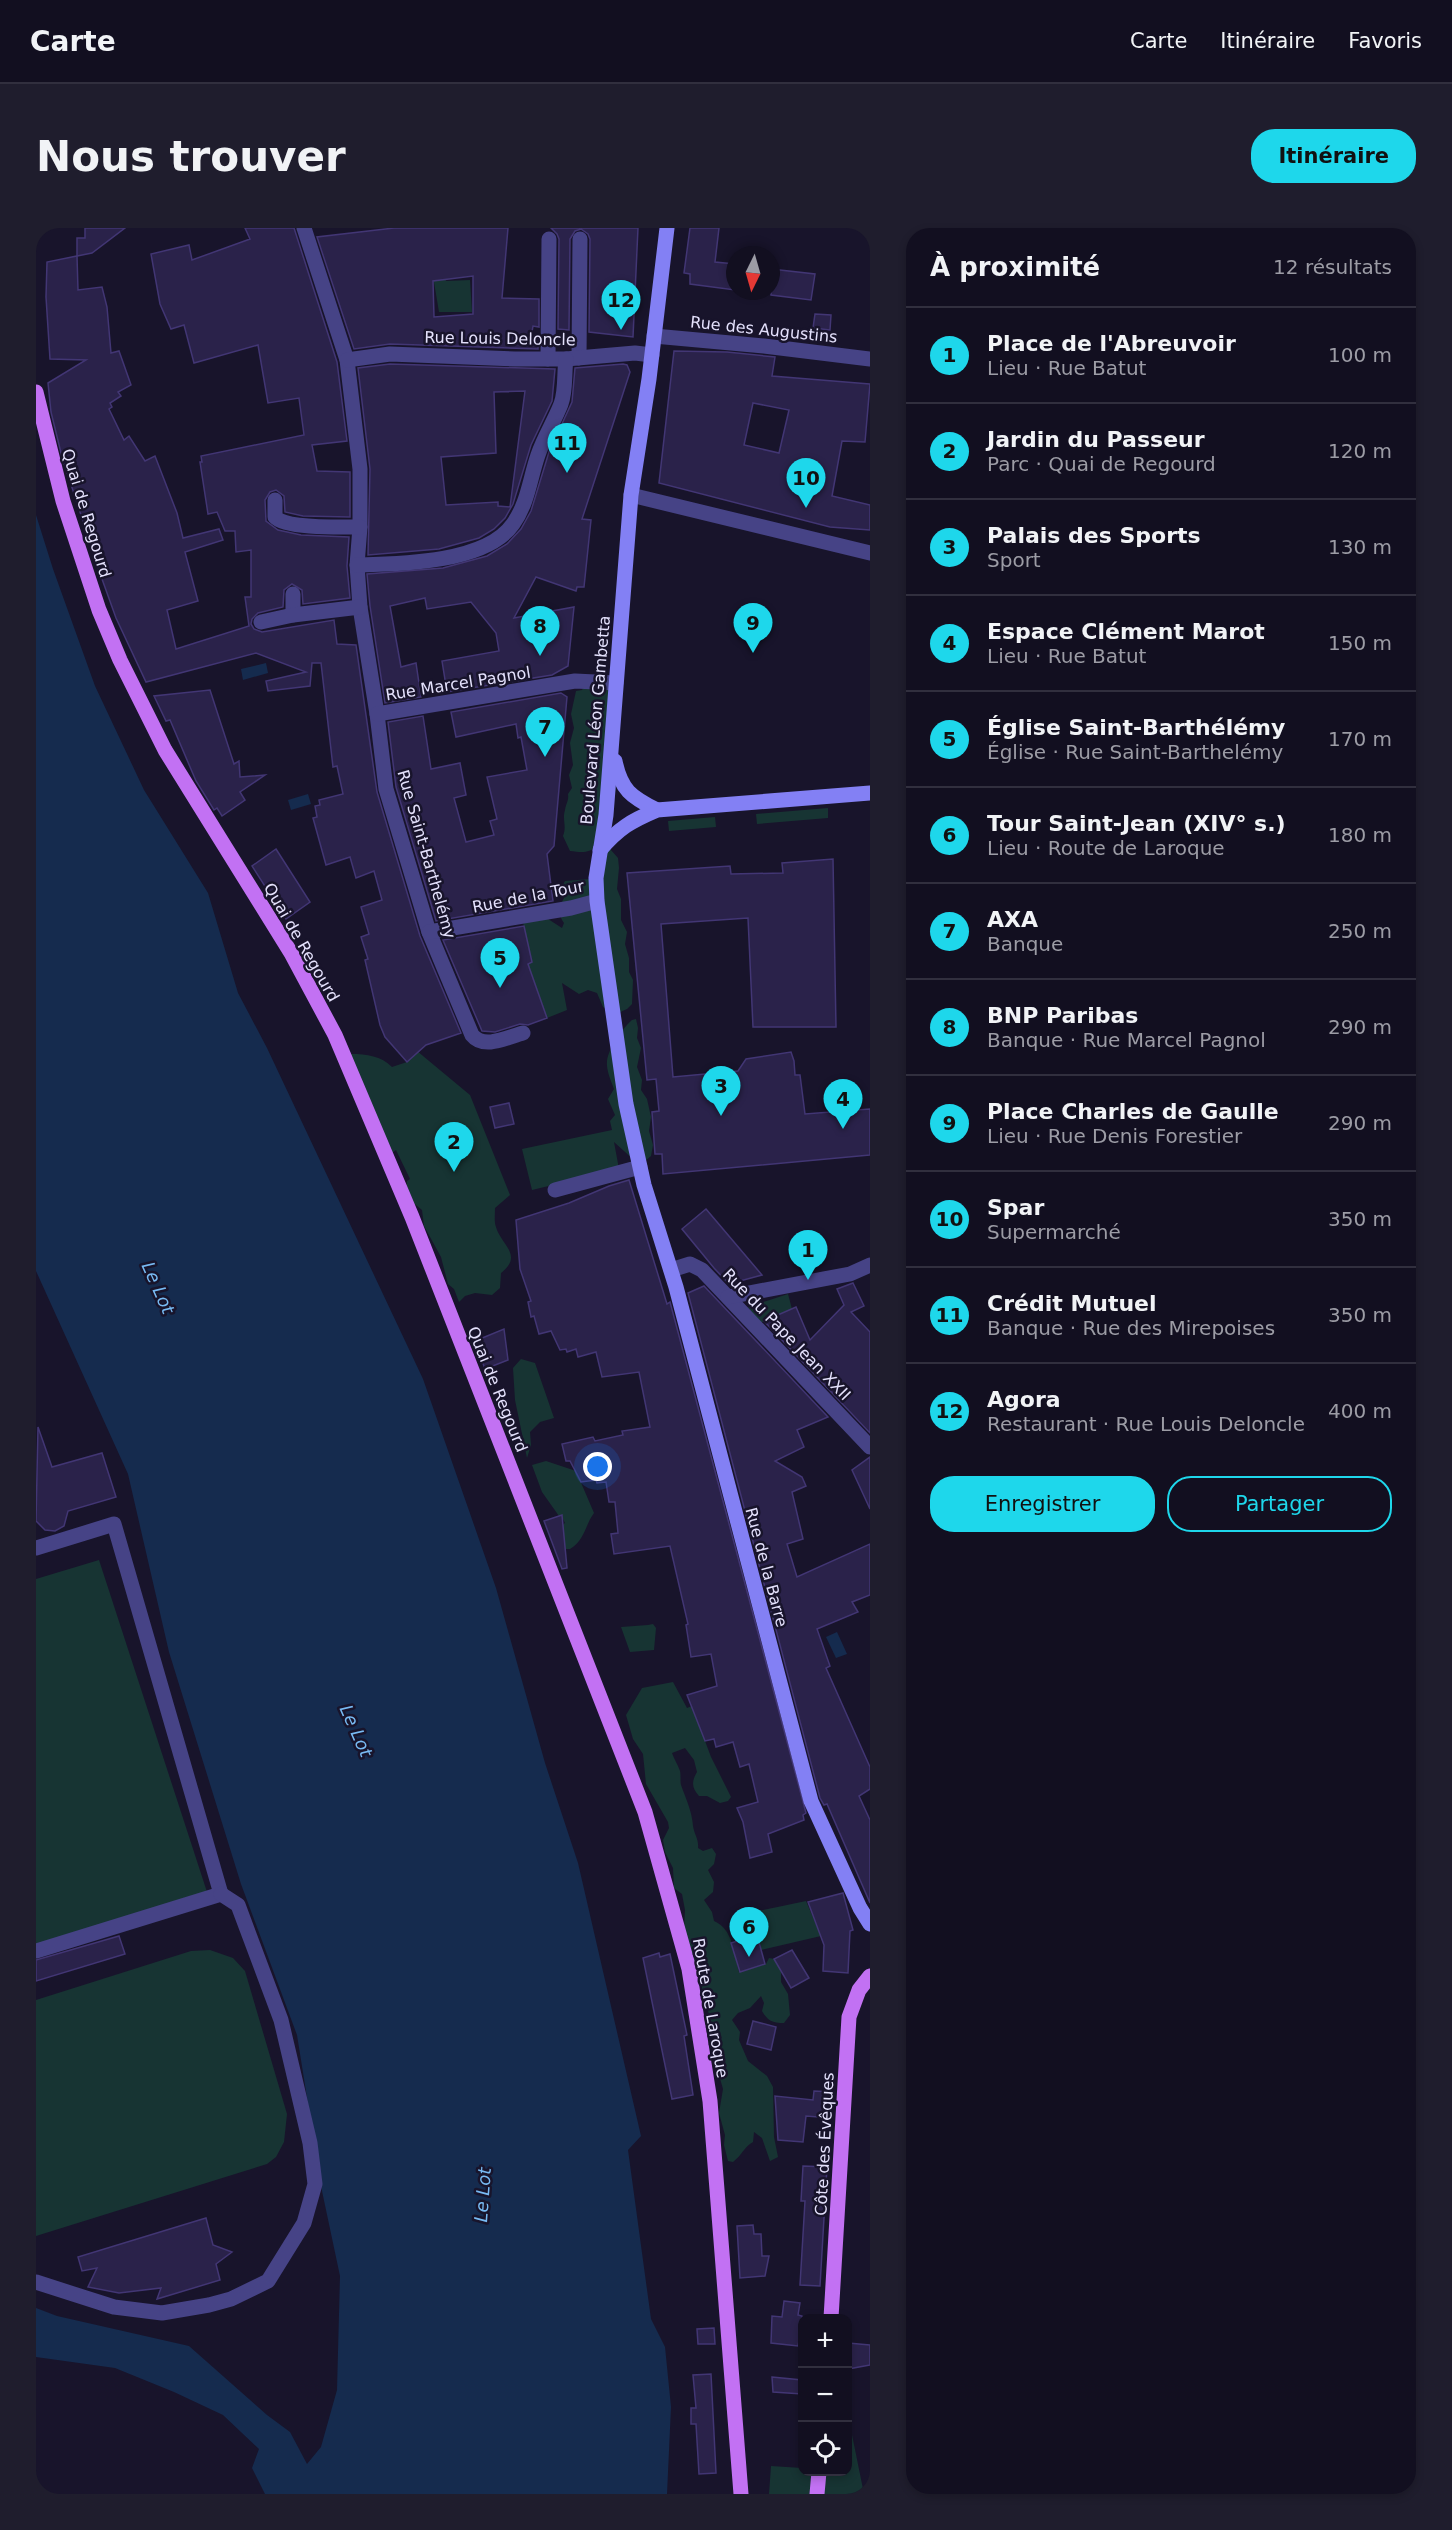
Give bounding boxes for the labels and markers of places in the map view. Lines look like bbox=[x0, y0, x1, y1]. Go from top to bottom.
pin: 12 bbox=[602, 280, 640, 330]
pin: 11 bbox=[548, 424, 586, 473]
pin: 10 bbox=[786, 458, 826, 508]
pin: 9 bbox=[734, 604, 772, 653]
pin: 8 bbox=[520, 606, 560, 656]
pin: 7 bbox=[526, 708, 564, 757]
pin: 5 bbox=[480, 938, 520, 988]
pin: 3 bbox=[702, 1066, 740, 1116]
pin: 4 bbox=[824, 1080, 862, 1129]
pin: 2 bbox=[434, 1122, 474, 1172]
pin: 1 bbox=[788, 1230, 828, 1280]
pin: 6 bbox=[730, 1908, 768, 1957]

